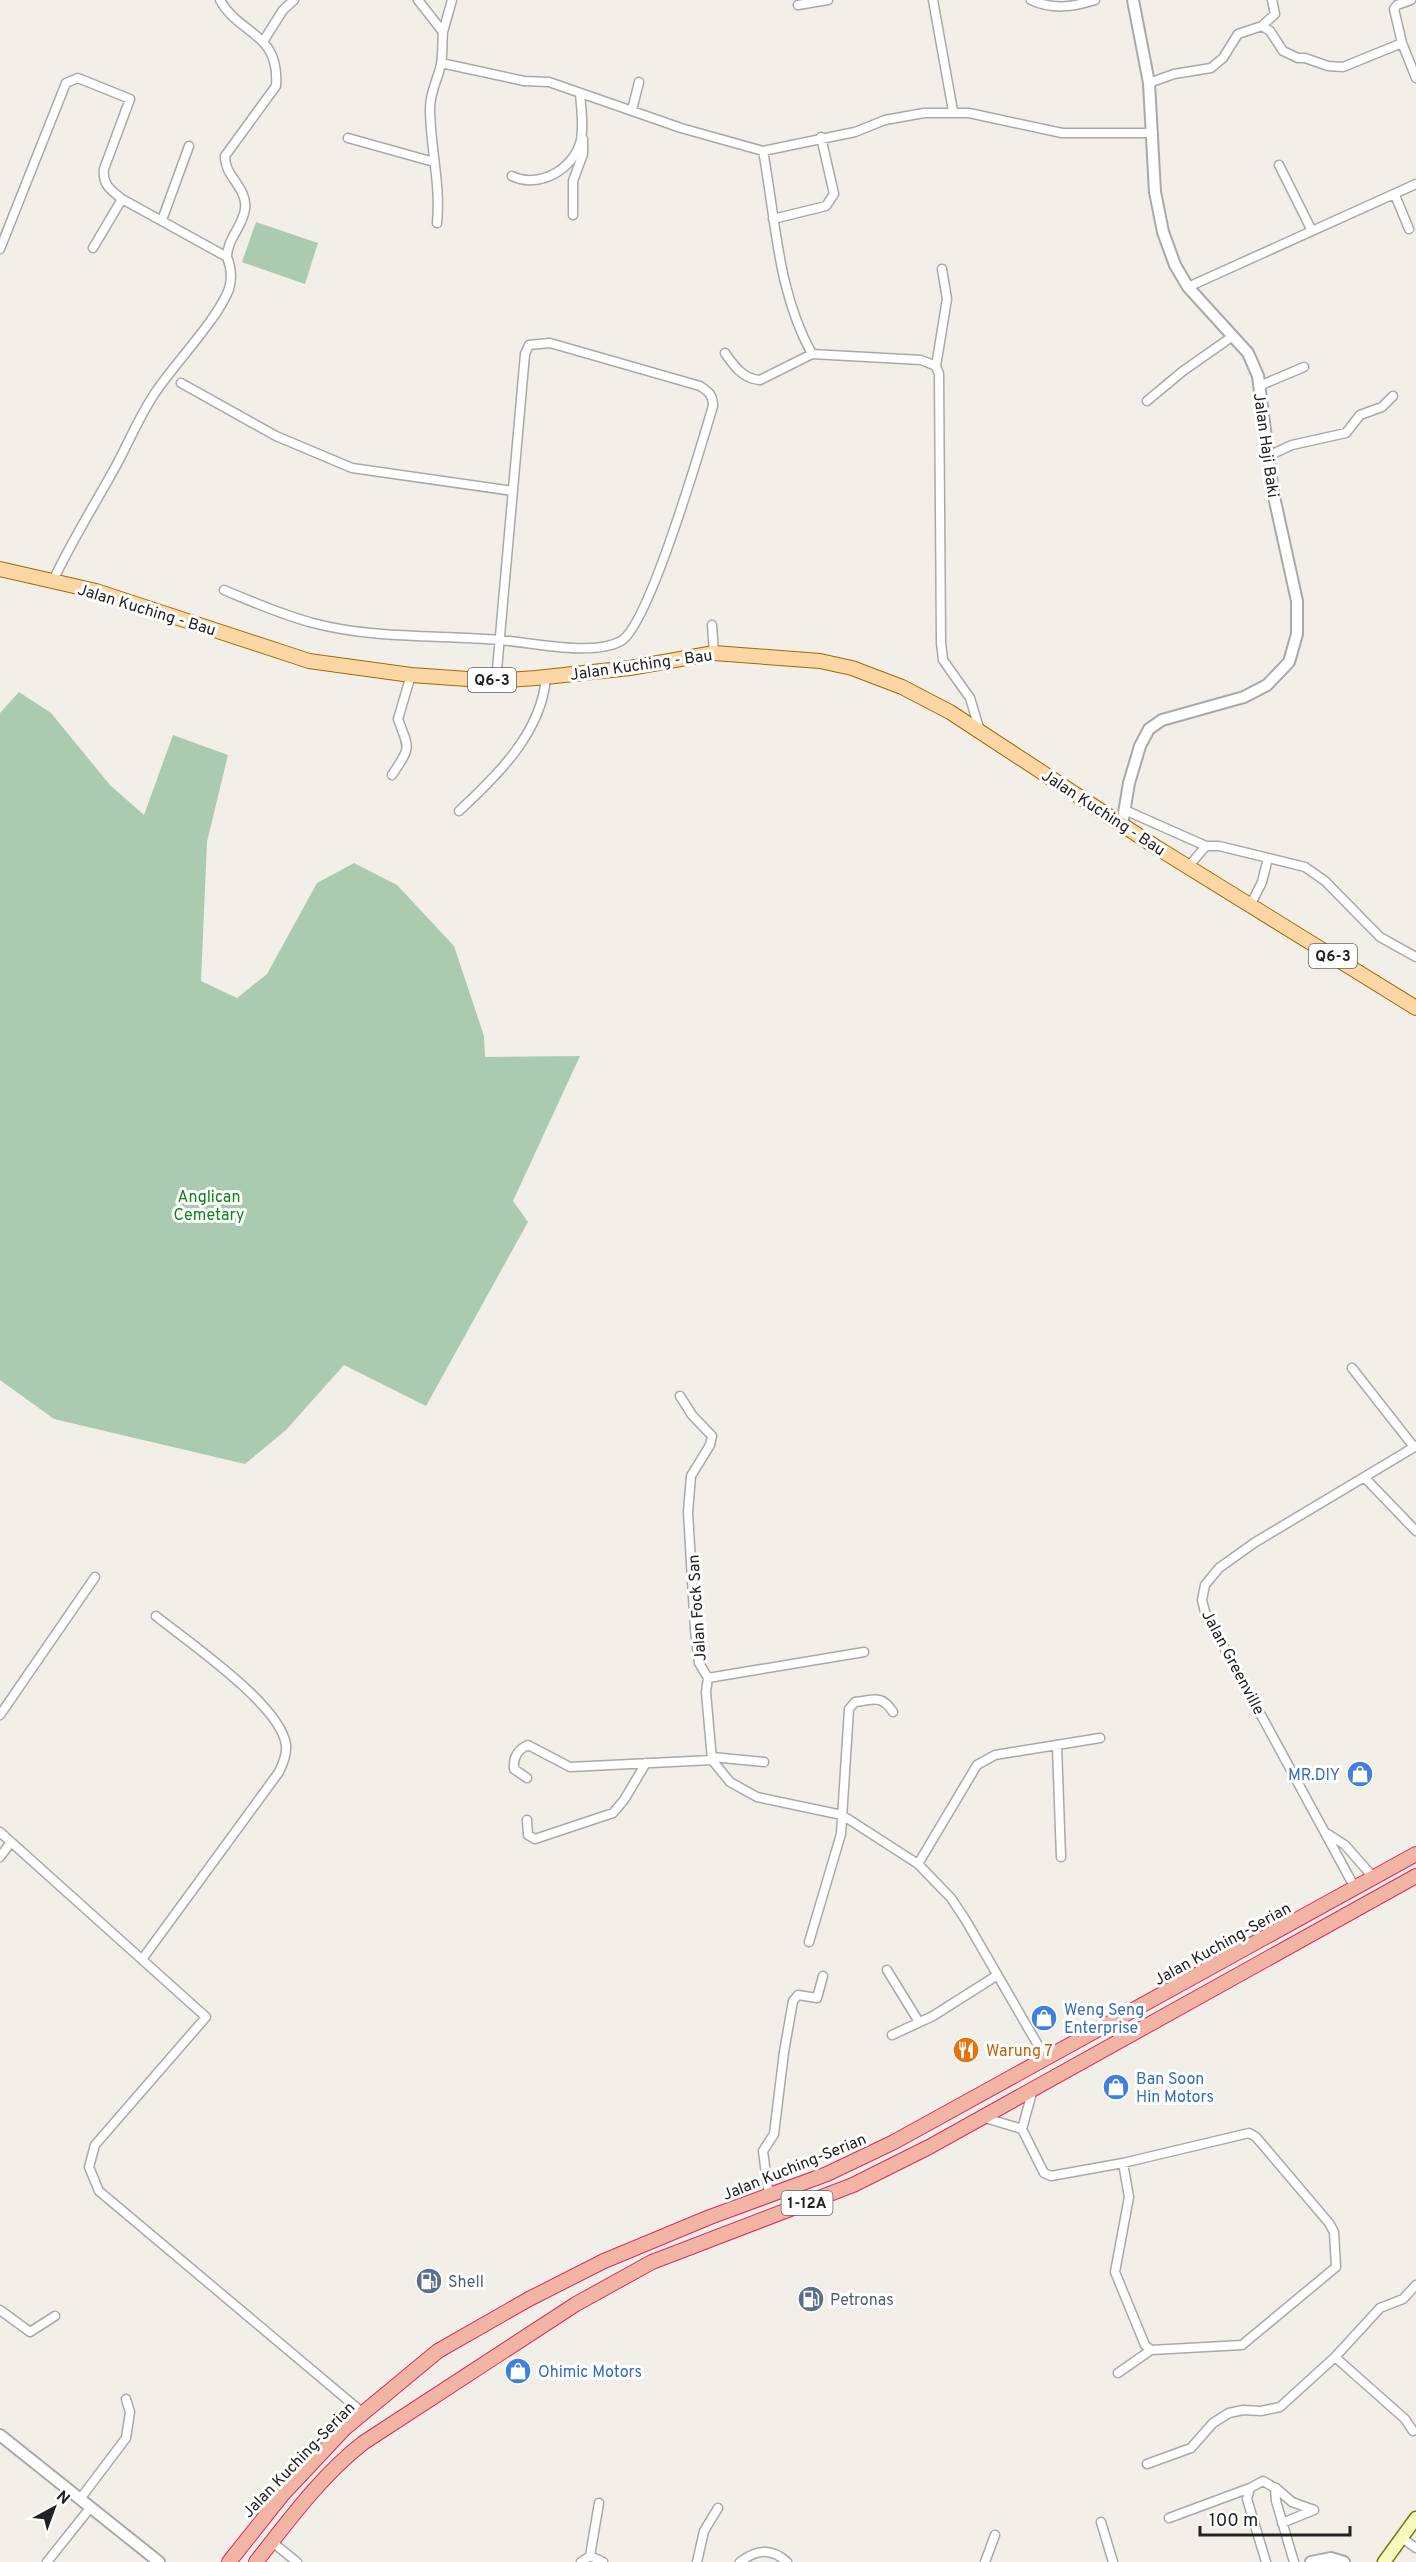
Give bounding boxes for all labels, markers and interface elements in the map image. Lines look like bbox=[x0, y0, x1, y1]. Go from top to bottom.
street label: Jalan Haji Baki bbox=[1248, 391, 1282, 499]
street label: Jalan Kuching - Bau bbox=[75, 580, 218, 641]
street label: Jalan Kuching - Bau bbox=[569, 646, 714, 686]
road number: Q6-3 bbox=[468, 668, 516, 692]
street label: Jalan Kuching - Bau bbox=[1037, 766, 1169, 861]
road number: Q6-3 bbox=[1309, 944, 1357, 968]
park label: Anglican Cemetary bbox=[174, 1188, 244, 1226]
street label: Jalan Fock San bbox=[684, 1554, 712, 1662]
street label: Jalan Greenville bbox=[1196, 1607, 1268, 1719]
shop icon: MR.DIY bbox=[1345, 1759, 1375, 1789]
place label: MR.DIY bbox=[1288, 1766, 1340, 1786]
street label: Jalan Kuching-Serian bbox=[1151, 1899, 1295, 1991]
place label: Weng Seng Enterprise bbox=[1064, 2001, 1144, 2039]
shop icon: Weng Seng Enterprise bbox=[1029, 2003, 1059, 2033]
restaurant icon: Warung 7 bbox=[951, 2035, 981, 2065]
place label: Warung 7 bbox=[986, 2042, 1053, 2062]
place label: Ban Soon Hin Motors bbox=[1136, 2070, 1214, 2108]
shop icon: Ban Soon Hin Motors bbox=[1101, 2072, 1131, 2102]
street label: Jalan Kuching-Serian bbox=[720, 2130, 870, 2206]
road number: 1-12A bbox=[782, 2191, 832, 2215]
fuel station icon: Shell bbox=[414, 2266, 444, 2296]
place label: Shell bbox=[448, 2273, 484, 2293]
fuel station icon: Petronas bbox=[796, 2284, 826, 2314]
place label: Petronas bbox=[830, 2291, 894, 2311]
shop icon: Ohimic Motors bbox=[503, 2356, 533, 2386]
place label: Ohimic Motors bbox=[538, 2363, 642, 2383]
street label: Jalan Kuching-Serian bbox=[239, 2398, 360, 2523]
north arrow bbox=[24, 2478, 84, 2538]
text: N bbox=[52, 2487, 73, 2510]
scale bar bbox=[1200, 2499, 1350, 2537]
text: 100 m bbox=[1209, 2510, 1258, 2533]

